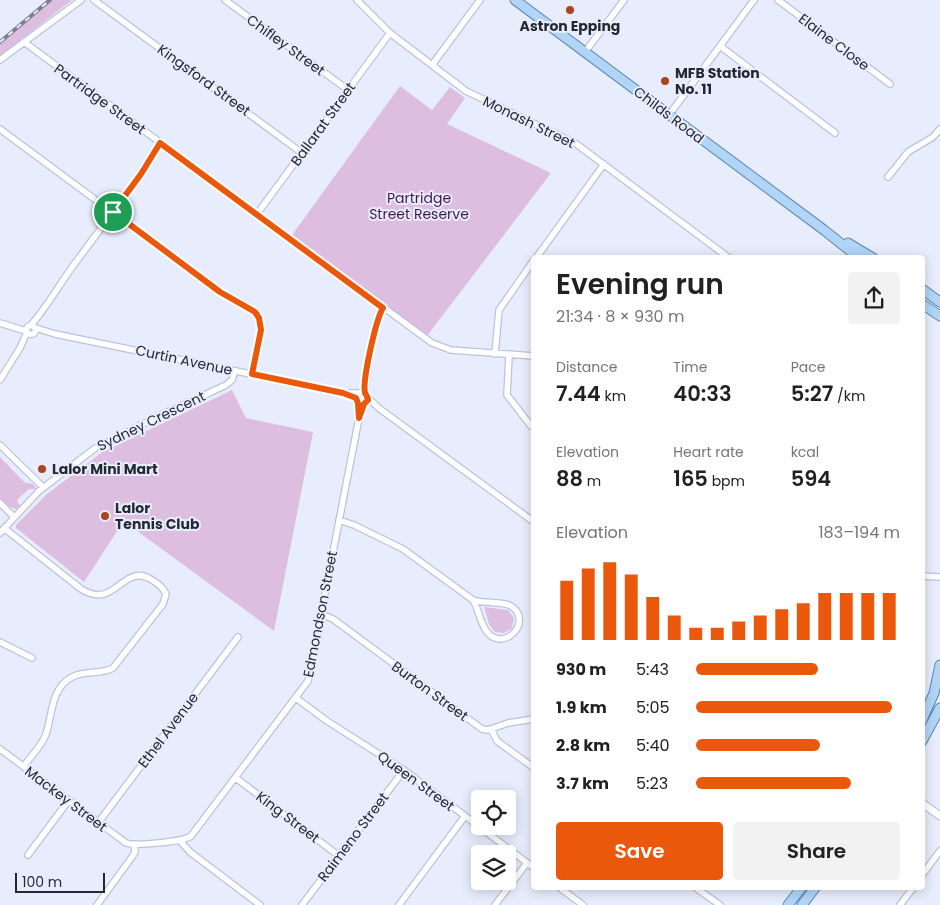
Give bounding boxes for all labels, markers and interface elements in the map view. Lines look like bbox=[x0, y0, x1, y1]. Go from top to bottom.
marker: Astron Epping bbox=[564, 4, 576, 16]
street label: Elaine Close bbox=[794, 9, 874, 75]
street label: Chifley Street bbox=[243, 10, 329, 80]
place label: Astron Epping bbox=[520, 16, 620, 36]
street label: Kingsford Street bbox=[153, 39, 255, 121]
street label: Partridge Street bbox=[50, 59, 150, 139]
place label: MFB Station No. 11 bbox=[675, 63, 760, 99]
marker: MFB Station No. 11 bbox=[659, 75, 671, 87]
street label: Ballarat Street bbox=[286, 78, 360, 170]
street label: Childs Road bbox=[630, 82, 708, 148]
street label: Monash Street bbox=[479, 91, 579, 153]
park label: Partridge Street Reserve bbox=[369, 188, 469, 224]
pin bbox=[92, 191, 134, 233]
icon: arrive bbox=[99, 198, 127, 226]
text: Evening run bbox=[556, 265, 724, 304]
button: share bbox=[848, 272, 900, 324]
text: 21:34 · 8 × 930 m bbox=[556, 305, 684, 328]
street label: Curtin Avenue bbox=[134, 340, 235, 380]
text: Distance bbox=[556, 357, 617, 377]
text: Time bbox=[673, 357, 707, 377]
text: Pace bbox=[791, 357, 825, 377]
text: 7.44 bbox=[556, 379, 601, 408]
text: 40:33 bbox=[673, 379, 731, 408]
text: 5:27 bbox=[791, 379, 833, 408]
street label: Sydney Crescent bbox=[94, 386, 208, 456]
text: km bbox=[601, 386, 626, 406]
text: /km bbox=[833, 386, 865, 406]
text: Elevation bbox=[556, 442, 619, 462]
text: Heart rate bbox=[673, 442, 744, 462]
text: kcal bbox=[791, 442, 819, 462]
place label: Lalor Mini Mart bbox=[52, 459, 158, 479]
marker: Lalor Mini Mart bbox=[36, 463, 48, 475]
text: 88 bbox=[556, 464, 583, 493]
text: 165 bbox=[673, 464, 708, 493]
text: 594 bbox=[791, 464, 831, 493]
text: m bbox=[583, 471, 601, 491]
text: bpm bbox=[708, 471, 745, 491]
place label: Lalor Tennis Club bbox=[115, 498, 200, 534]
marker: Lalor Tennis Club bbox=[99, 510, 111, 522]
text: Elevation bbox=[556, 521, 628, 544]
text: 183–194 m bbox=[819, 521, 900, 544]
street label: Edmondson Street bbox=[298, 549, 342, 679]
street label: Burton Street bbox=[388, 656, 472, 726]
text: 930 m bbox=[556, 658, 606, 681]
text: 5:43 bbox=[636, 658, 669, 681]
street label: Ethel Avenue bbox=[133, 688, 203, 772]
text: 1.9 km bbox=[556, 696, 607, 719]
text: 5:05 bbox=[636, 696, 670, 719]
text: 2.8 km bbox=[556, 734, 610, 757]
text: 5:40 bbox=[636, 734, 670, 757]
street label: Queen Street bbox=[373, 746, 459, 816]
street label: Mackey Street bbox=[21, 761, 111, 837]
text: 3.7 km bbox=[556, 772, 609, 795]
text: 5:23 bbox=[636, 772, 668, 795]
street label: King Street bbox=[252, 786, 324, 848]
street label: Raimeno Street bbox=[313, 788, 393, 886]
map controls bbox=[471, 790, 516, 890]
button: locate bbox=[471, 790, 516, 835]
button: Save bbox=[556, 822, 723, 880]
button: Share bbox=[733, 822, 900, 880]
button: layers bbox=[471, 845, 516, 890]
scale bar bbox=[15, 870, 105, 893]
text: 100 m bbox=[22, 872, 62, 892]

